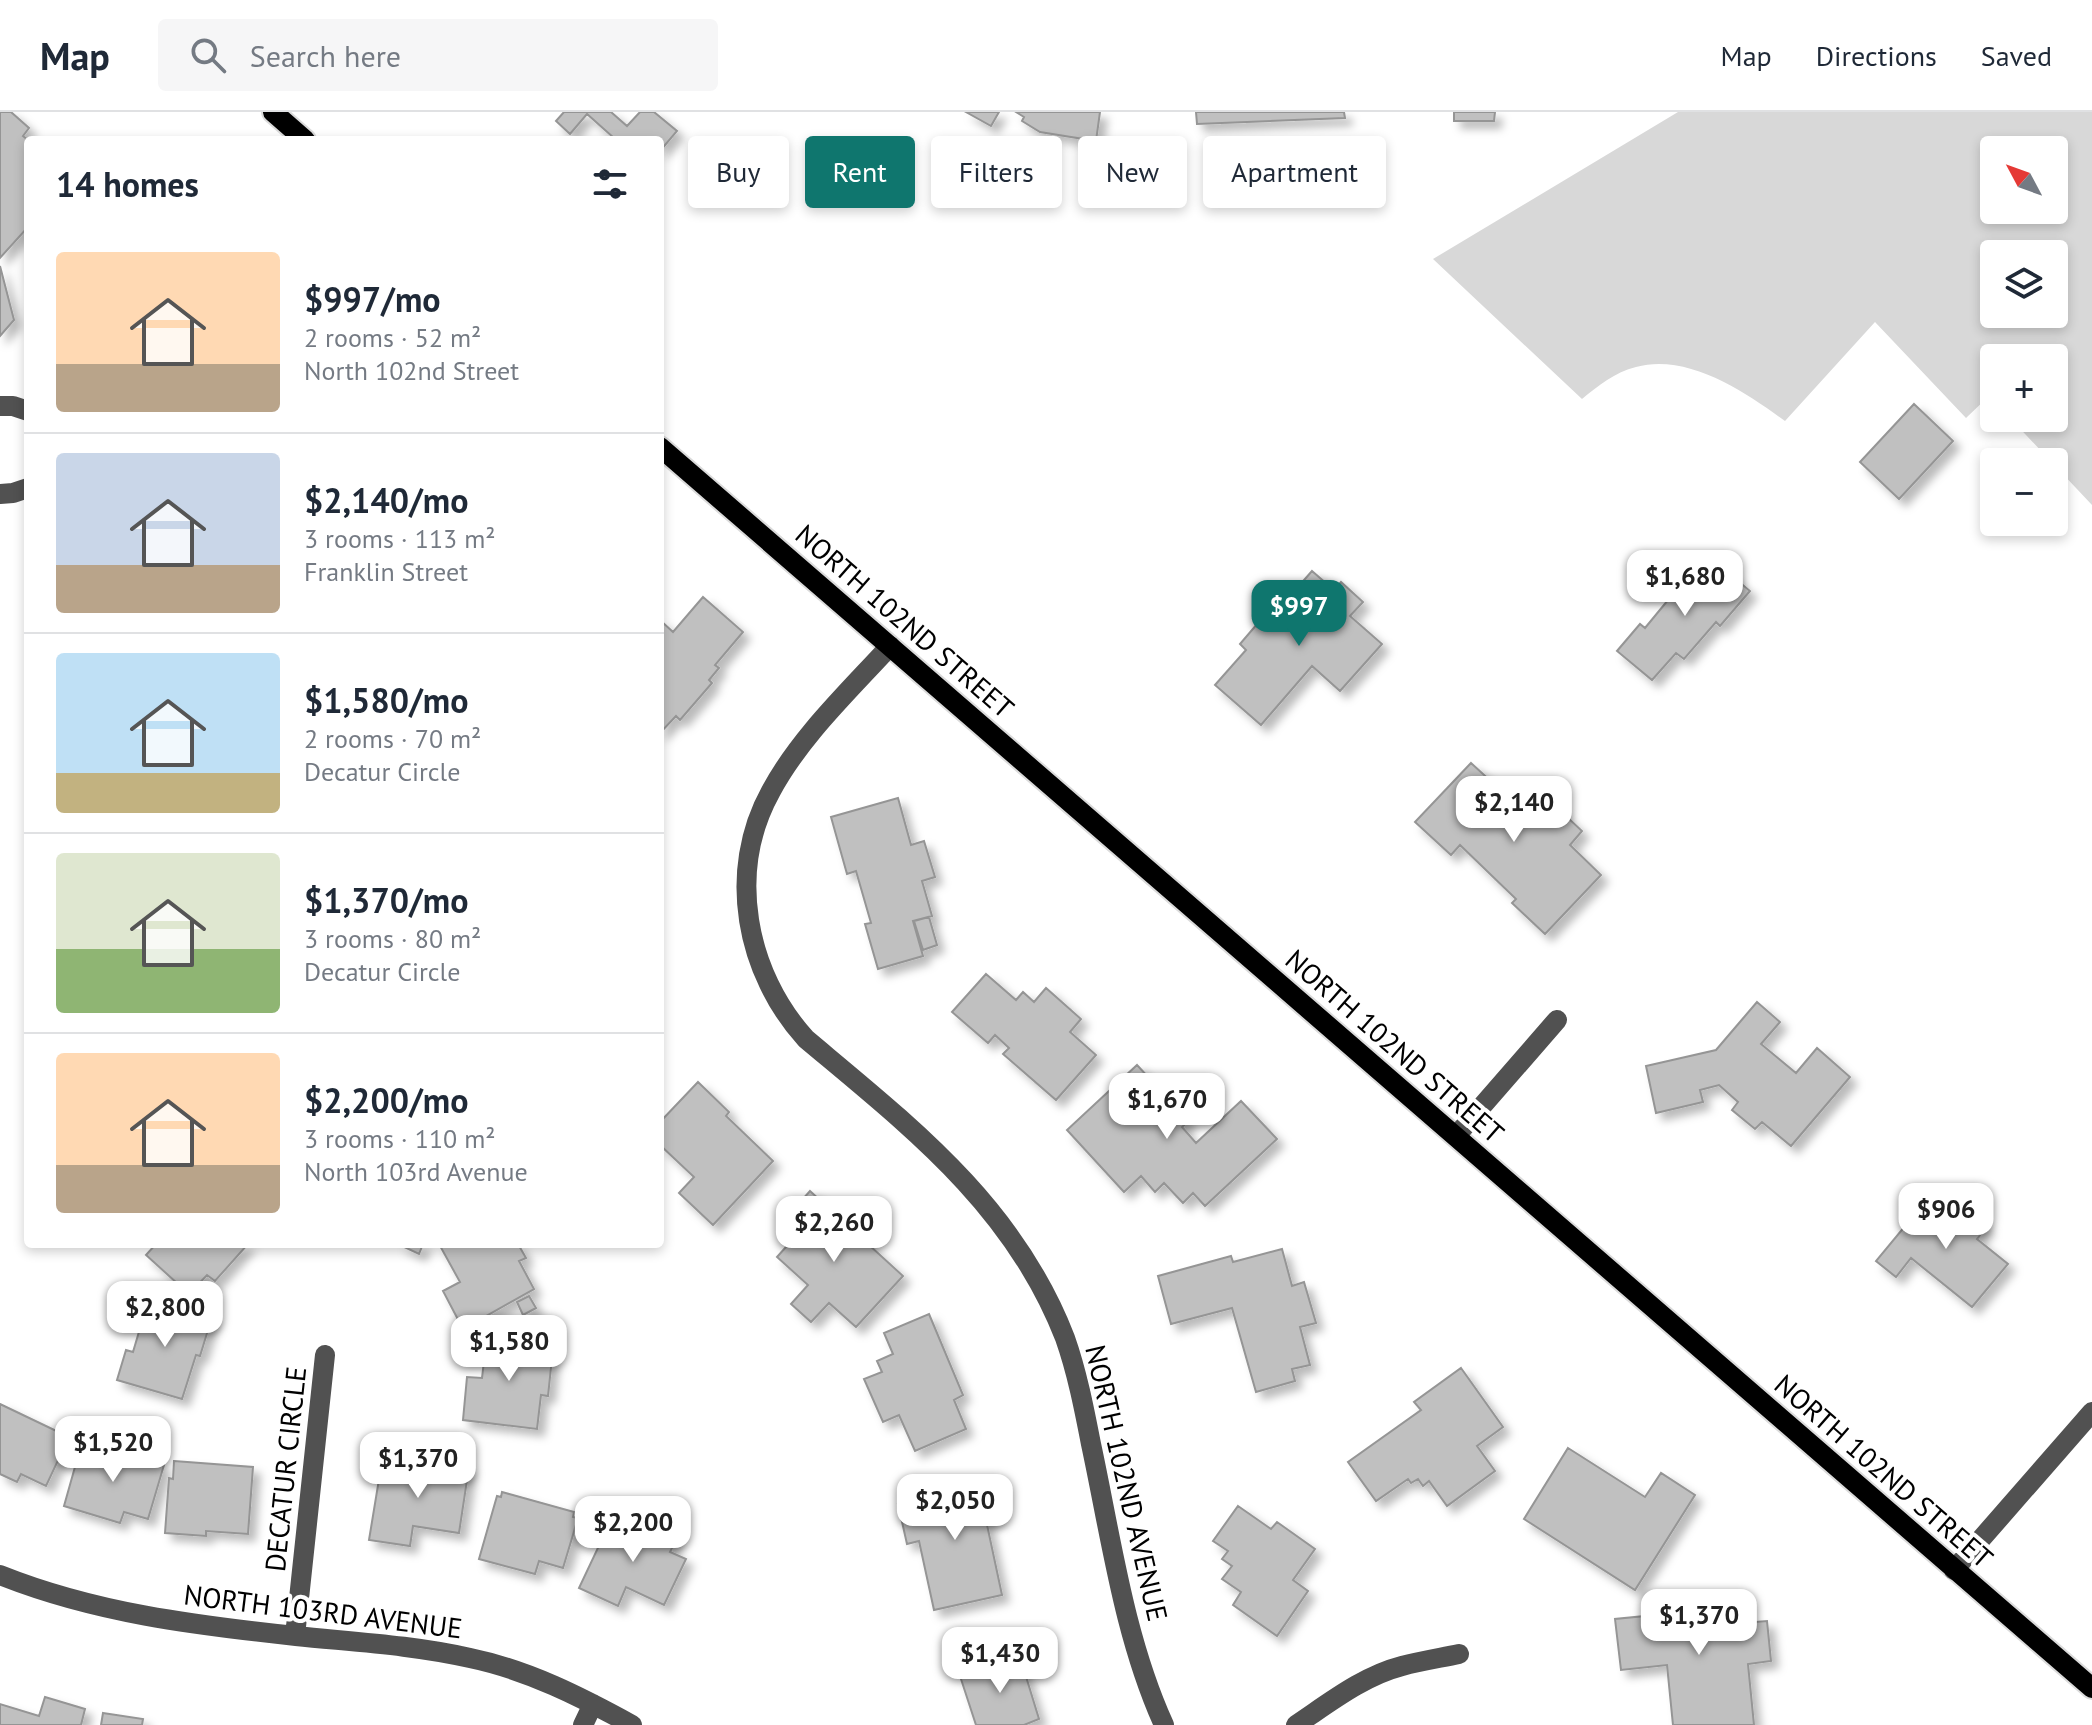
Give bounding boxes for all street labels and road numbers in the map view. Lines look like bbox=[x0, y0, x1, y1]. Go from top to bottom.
street label: NORTH 102ND STREET bbox=[788, 516, 1022, 726]
street label: NORTH 102ND STREET bbox=[1278, 941, 1512, 1151]
street label: NORTH 102ND AVENUE bbox=[1077, 1341, 1177, 1625]
street label: DECATUR CIRCLE bbox=[256, 1365, 314, 1573]
street label: NORTH 102ND STREET bbox=[1767, 1366, 2001, 1576]
street label: NORTH 103RD AVENUE bbox=[182, 1576, 464, 1646]

